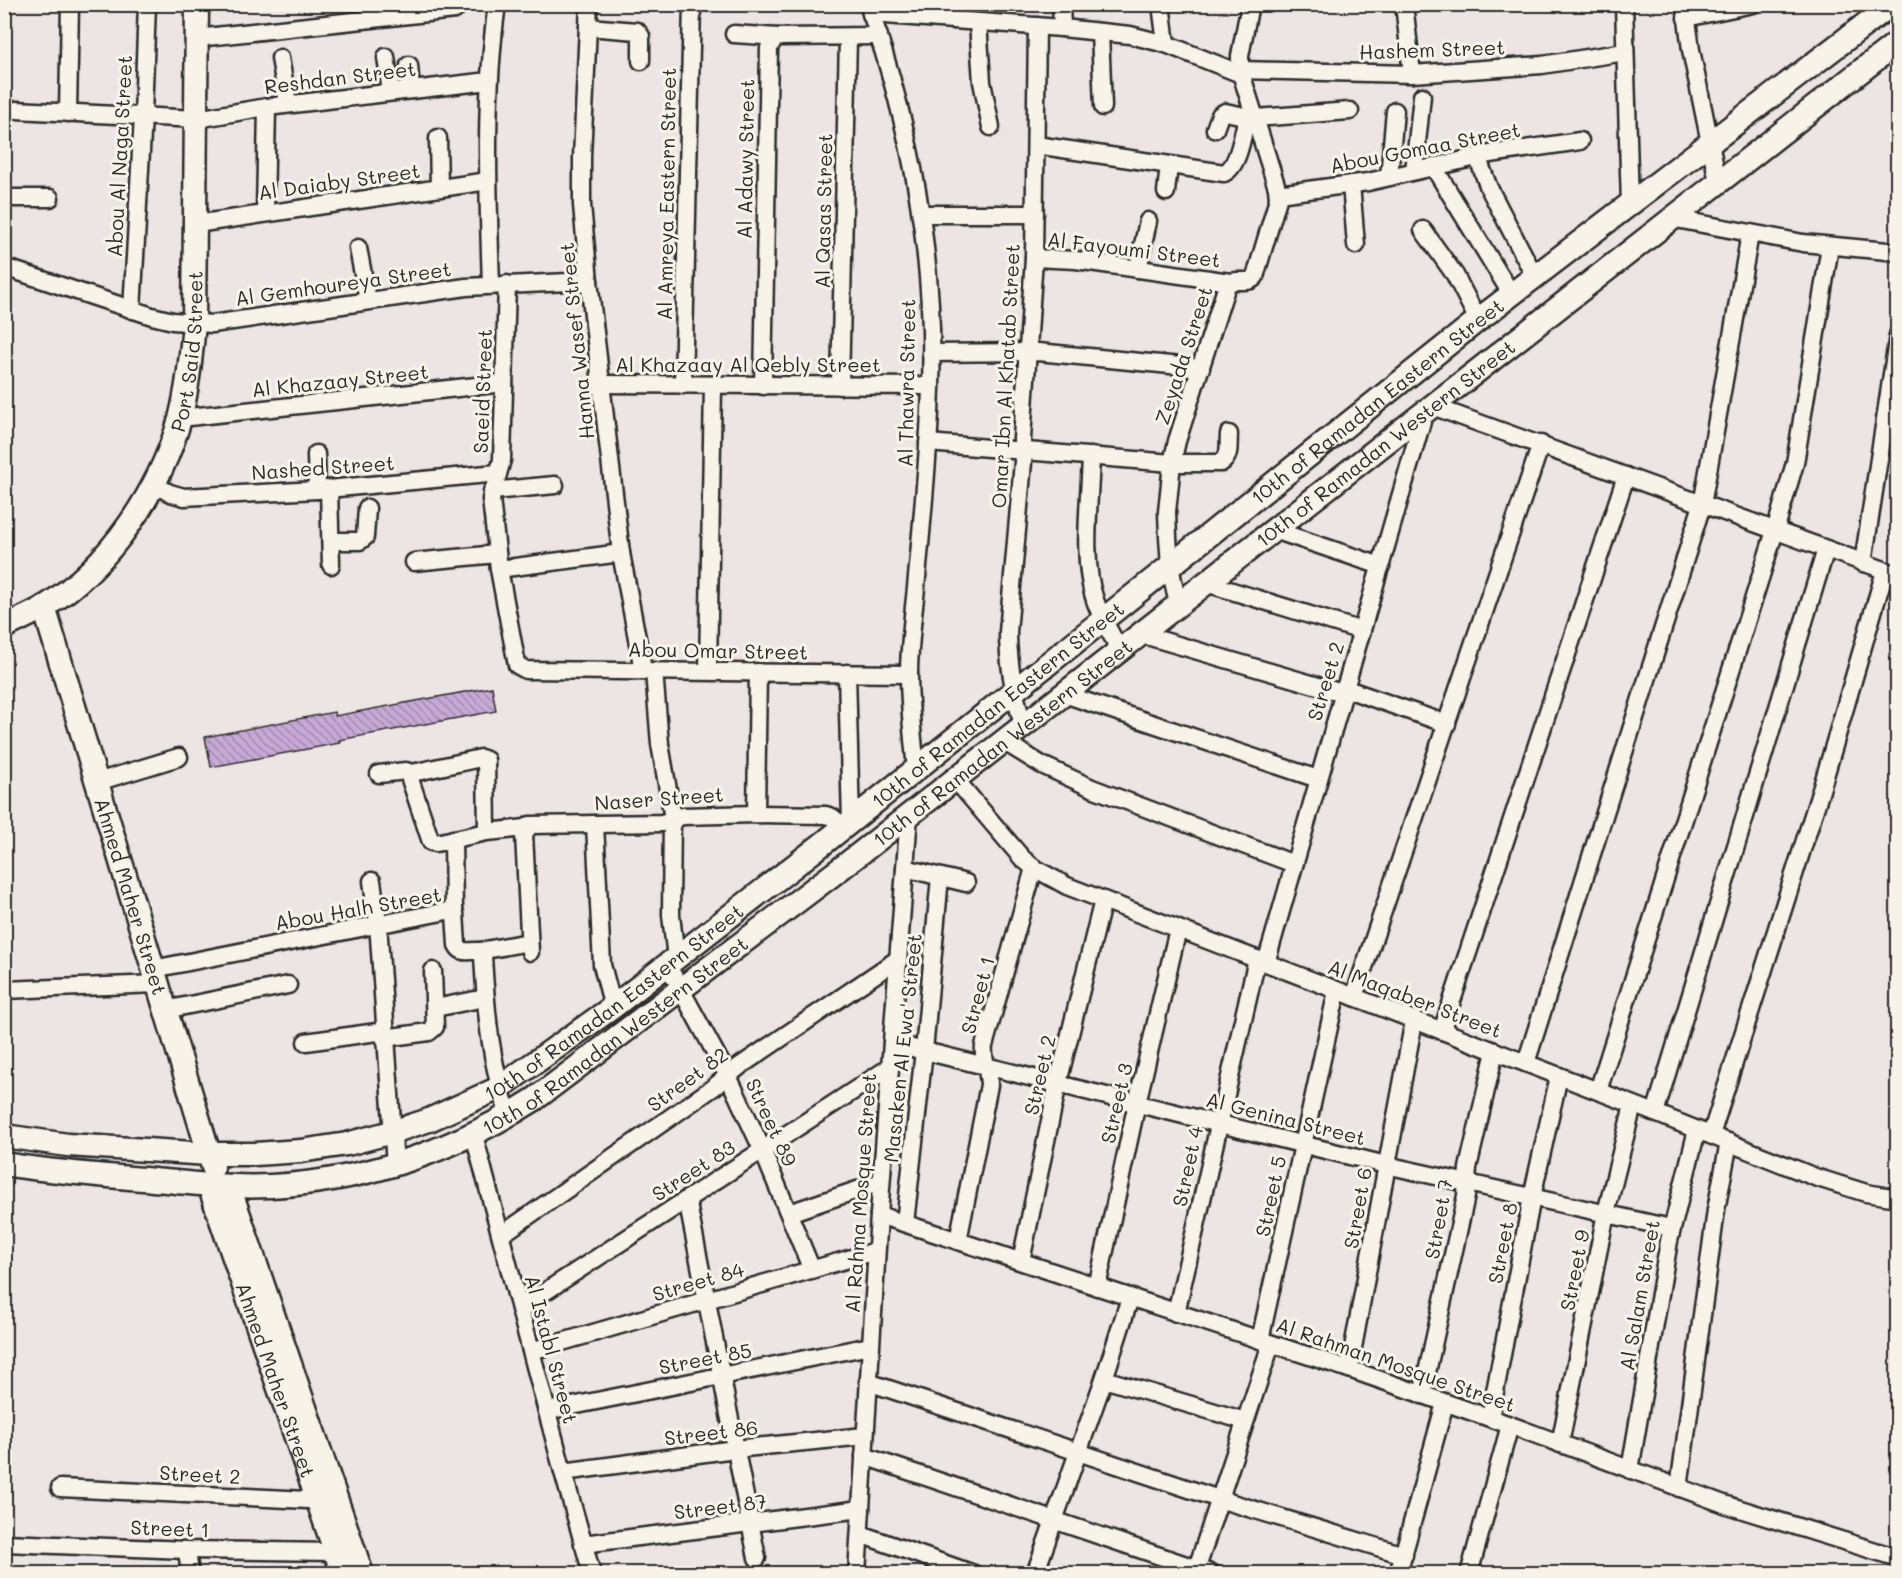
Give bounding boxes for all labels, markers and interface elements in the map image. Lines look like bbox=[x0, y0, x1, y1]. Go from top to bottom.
street label: Hashem Street bbox=[1359, 33, 1505, 65]
street label: Abou Al Naga Street bbox=[101, 54, 137, 258]
street label: Reshdan Street bbox=[263, 55, 417, 99]
street label: Al Amreya Eastern Street bbox=[651, 67, 681, 321]
street label: Al Adawy Street bbox=[731, 79, 759, 239]
street label: Abou Gomaa Street bbox=[1328, 116, 1522, 178]
street label: Al Qasas Street bbox=[809, 133, 837, 289]
street label: Al Daiaby Street bbox=[256, 157, 422, 205]
street label: Al Fayoumi Street bbox=[1046, 225, 1222, 273]
street label: Hanna Wasef Street bbox=[553, 241, 599, 441]
street label: Omar Ibn Al Khatab Street bbox=[985, 243, 1025, 509]
street label: Al Gemhoureya Street bbox=[233, 255, 453, 311]
street label: Port Said Street bbox=[164, 271, 207, 435]
street label: Zeyada Street bbox=[1148, 283, 1218, 427]
street label: 10th of Ramadan Eastern Street bbox=[1245, 292, 1509, 510]
street label: Al Thawra Street bbox=[892, 299, 920, 467]
street label: Saeid Street bbox=[467, 328, 497, 454]
street label: 10th of Ramadan Western Street bbox=[1250, 333, 1520, 553]
street label: Al Khazaay Al Qebly Street bbox=[615, 351, 881, 377]
street label: Al Khazaay Street bbox=[250, 358, 430, 402]
street label: Nashed Street bbox=[251, 449, 395, 485]
street label: 10th of Ramadan Eastern Street bbox=[866, 595, 1129, 813]
street label: 10th of Ramadan Western Street bbox=[867, 633, 1137, 852]
street label: Abou Omar Street bbox=[628, 635, 808, 665]
street label: Street 2 bbox=[1301, 638, 1349, 724]
street label: Naser Street bbox=[594, 781, 724, 815]
street label: Ahmed Maher Street bbox=[89, 794, 173, 998]
street label: Abou Halh Street bbox=[273, 881, 443, 935]
street label: 10th of Ramadan Eastern Street bbox=[480, 898, 748, 1106]
street label: 10th of Ramadan Western Street bbox=[477, 930, 753, 1140]
street label: Masaken Al Ewa' Street bbox=[877, 932, 927, 1164]
street label: Street 1 bbox=[954, 953, 1000, 1037]
street label: Al Maqaber Street bbox=[1324, 953, 1506, 1043]
street label: Street 2 bbox=[1017, 1033, 1061, 1117]
street label: Street 82 bbox=[642, 1041, 732, 1117]
street label: Street 3 bbox=[1094, 1060, 1138, 1146]
street label: Al Rahma Mosque Street bbox=[839, 1072, 881, 1314]
street label: Street 89 bbox=[740, 1074, 804, 1170]
street label: Al Genina Street bbox=[1204, 1086, 1368, 1150]
street label: Street 4 bbox=[1166, 1123, 1208, 1209]
street label: Street 83 bbox=[647, 1134, 739, 1206]
street label: Street 5 bbox=[1249, 1153, 1291, 1239]
street label: Street 6 bbox=[1337, 1165, 1377, 1251]
street label: Street 7 bbox=[1418, 1177, 1458, 1261]
street label: Street 8 bbox=[1481, 1200, 1523, 1286]
street label: Al Salam Street bbox=[1613, 1218, 1665, 1372]
street label: Street 9 bbox=[1553, 1227, 1595, 1313]
street label: Street 84 bbox=[649, 1255, 747, 1306]
street label: Al Istabl Street bbox=[520, 1272, 584, 1426]
street label: Ahmed Maher Street bbox=[230, 1279, 322, 1481]
street label: Al Rahman Mosque Street bbox=[1273, 1311, 1519, 1417]
street label: Street 85 bbox=[656, 1336, 754, 1380]
street label: Street 86 bbox=[663, 1413, 759, 1451]
street label: Street 2 bbox=[159, 1459, 241, 1489]
street label: Street 87 bbox=[672, 1487, 768, 1525]
street label: Street 1 bbox=[130, 1514, 210, 1542]

